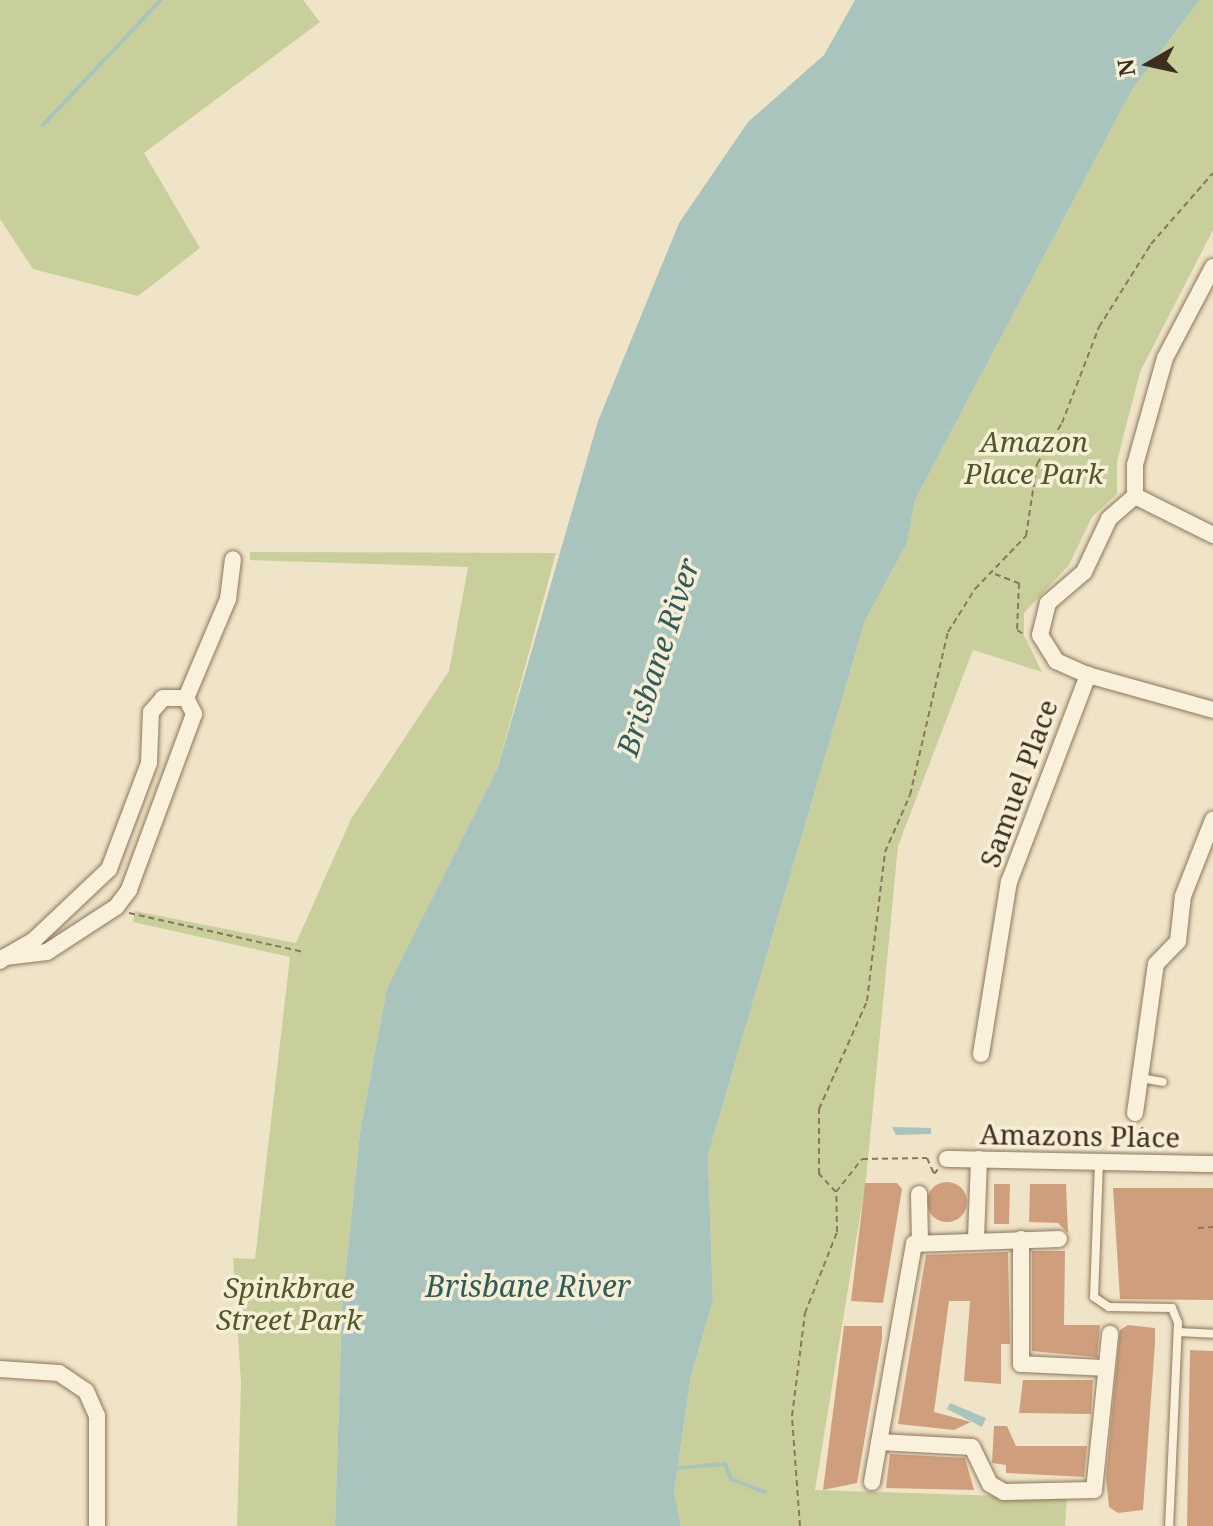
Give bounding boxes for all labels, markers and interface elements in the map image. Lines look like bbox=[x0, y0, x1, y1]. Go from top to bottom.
north arrow bbox=[1109, 24, 1189, 104]
text: N bbox=[1109, 57, 1141, 79]
park label: Amazon Place Park bbox=[964, 424, 1104, 490]
water label: Brisbane River bbox=[609, 554, 707, 760]
street label: Samuel Place bbox=[972, 694, 1064, 872]
street label: Amazons Place bbox=[979, 1116, 1181, 1154]
water label: Brisbane River bbox=[425, 1268, 631, 1304]
park label: Spinkbrae Street Park bbox=[216, 1270, 362, 1336]

